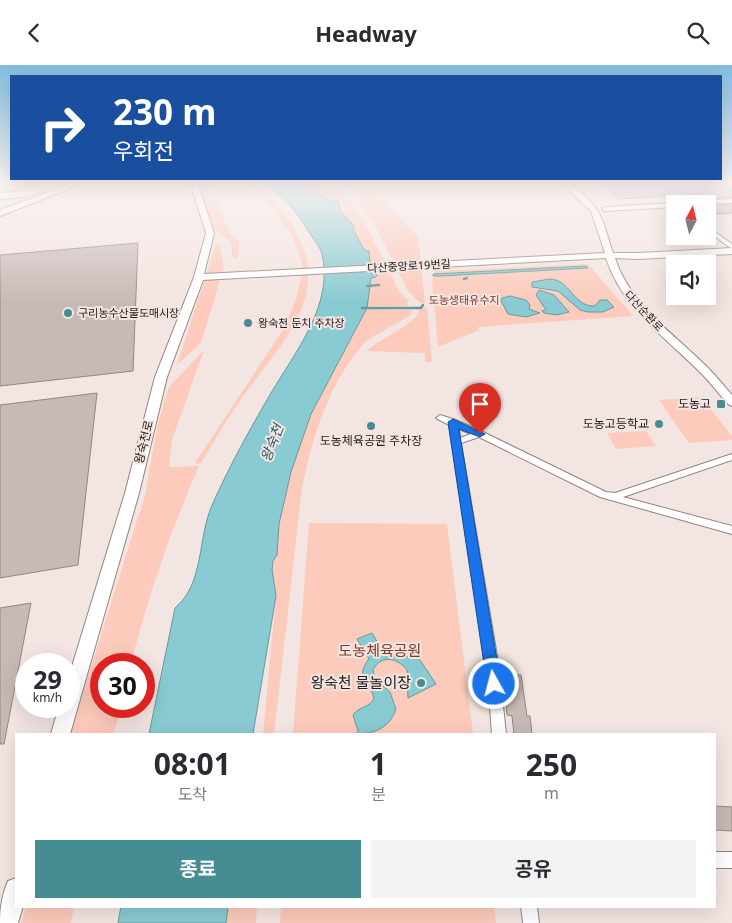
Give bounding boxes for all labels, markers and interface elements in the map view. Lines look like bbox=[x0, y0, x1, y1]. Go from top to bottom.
text: Headway bbox=[315, 18, 417, 48]
icon: back bbox=[20, 19, 48, 47]
icon: search bbox=[684, 19, 712, 47]
text: 230 m bbox=[113, 88, 216, 135]
icon: right bbox=[30, 95, 95, 160]
text: 우회전 bbox=[113, 135, 174, 165]
north arrow bbox=[666, 195, 716, 245]
map controls bbox=[666, 195, 716, 305]
button: sound bbox=[666, 255, 716, 305]
street label: 다산중앙로19번길 bbox=[367, 256, 451, 275]
street label: 다산순환로 bbox=[622, 287, 667, 334]
park label: 도농생태유수지 bbox=[429, 292, 499, 307]
place label: 구리농수산물도매시장 bbox=[78, 305, 179, 320]
marker: 구리농수산물도매시장 bbox=[62, 307, 74, 319]
place label: 왕숙천 둔치 주차장 bbox=[258, 315, 345, 330]
marker: 왕숙천 둔치 주차장 bbox=[242, 317, 254, 329]
pin bbox=[459, 383, 501, 434]
icon: arrive bbox=[466, 390, 494, 418]
place label: 도농고 bbox=[678, 395, 711, 412]
marker: 도농고 bbox=[715, 398, 727, 410]
place label: 도농고등학교 bbox=[583, 415, 649, 432]
street label: 왕숙천로 bbox=[130, 418, 157, 465]
marker: 도농고등학교 bbox=[653, 418, 665, 430]
water label: 왕숙천 bbox=[256, 420, 288, 464]
marker: 도농체육공원 주차장 bbox=[365, 420, 377, 432]
place label: 도농체육공원 주차장 bbox=[320, 432, 422, 449]
park label: 도농체육공원 bbox=[339, 640, 421, 660]
speed limit sign: 30 bbox=[90, 653, 155, 718]
position arrow bbox=[467, 657, 519, 709]
text: 29 bbox=[33, 662, 62, 696]
place label: 왕숙천 물놀이장 bbox=[310, 672, 411, 692]
marker: 왕숙천 물놀이장 bbox=[415, 677, 427, 689]
text: km/h bbox=[33, 689, 62, 706]
text: 08:01 bbox=[154, 743, 231, 784]
text: 1 bbox=[370, 743, 387, 784]
text: 250 bbox=[526, 744, 577, 785]
text: m bbox=[544, 782, 559, 804]
text: 도착 bbox=[178, 783, 207, 805]
text: 분 bbox=[371, 783, 386, 805]
button: 종료 bbox=[35, 840, 361, 898]
button: 공유 bbox=[371, 840, 696, 898]

